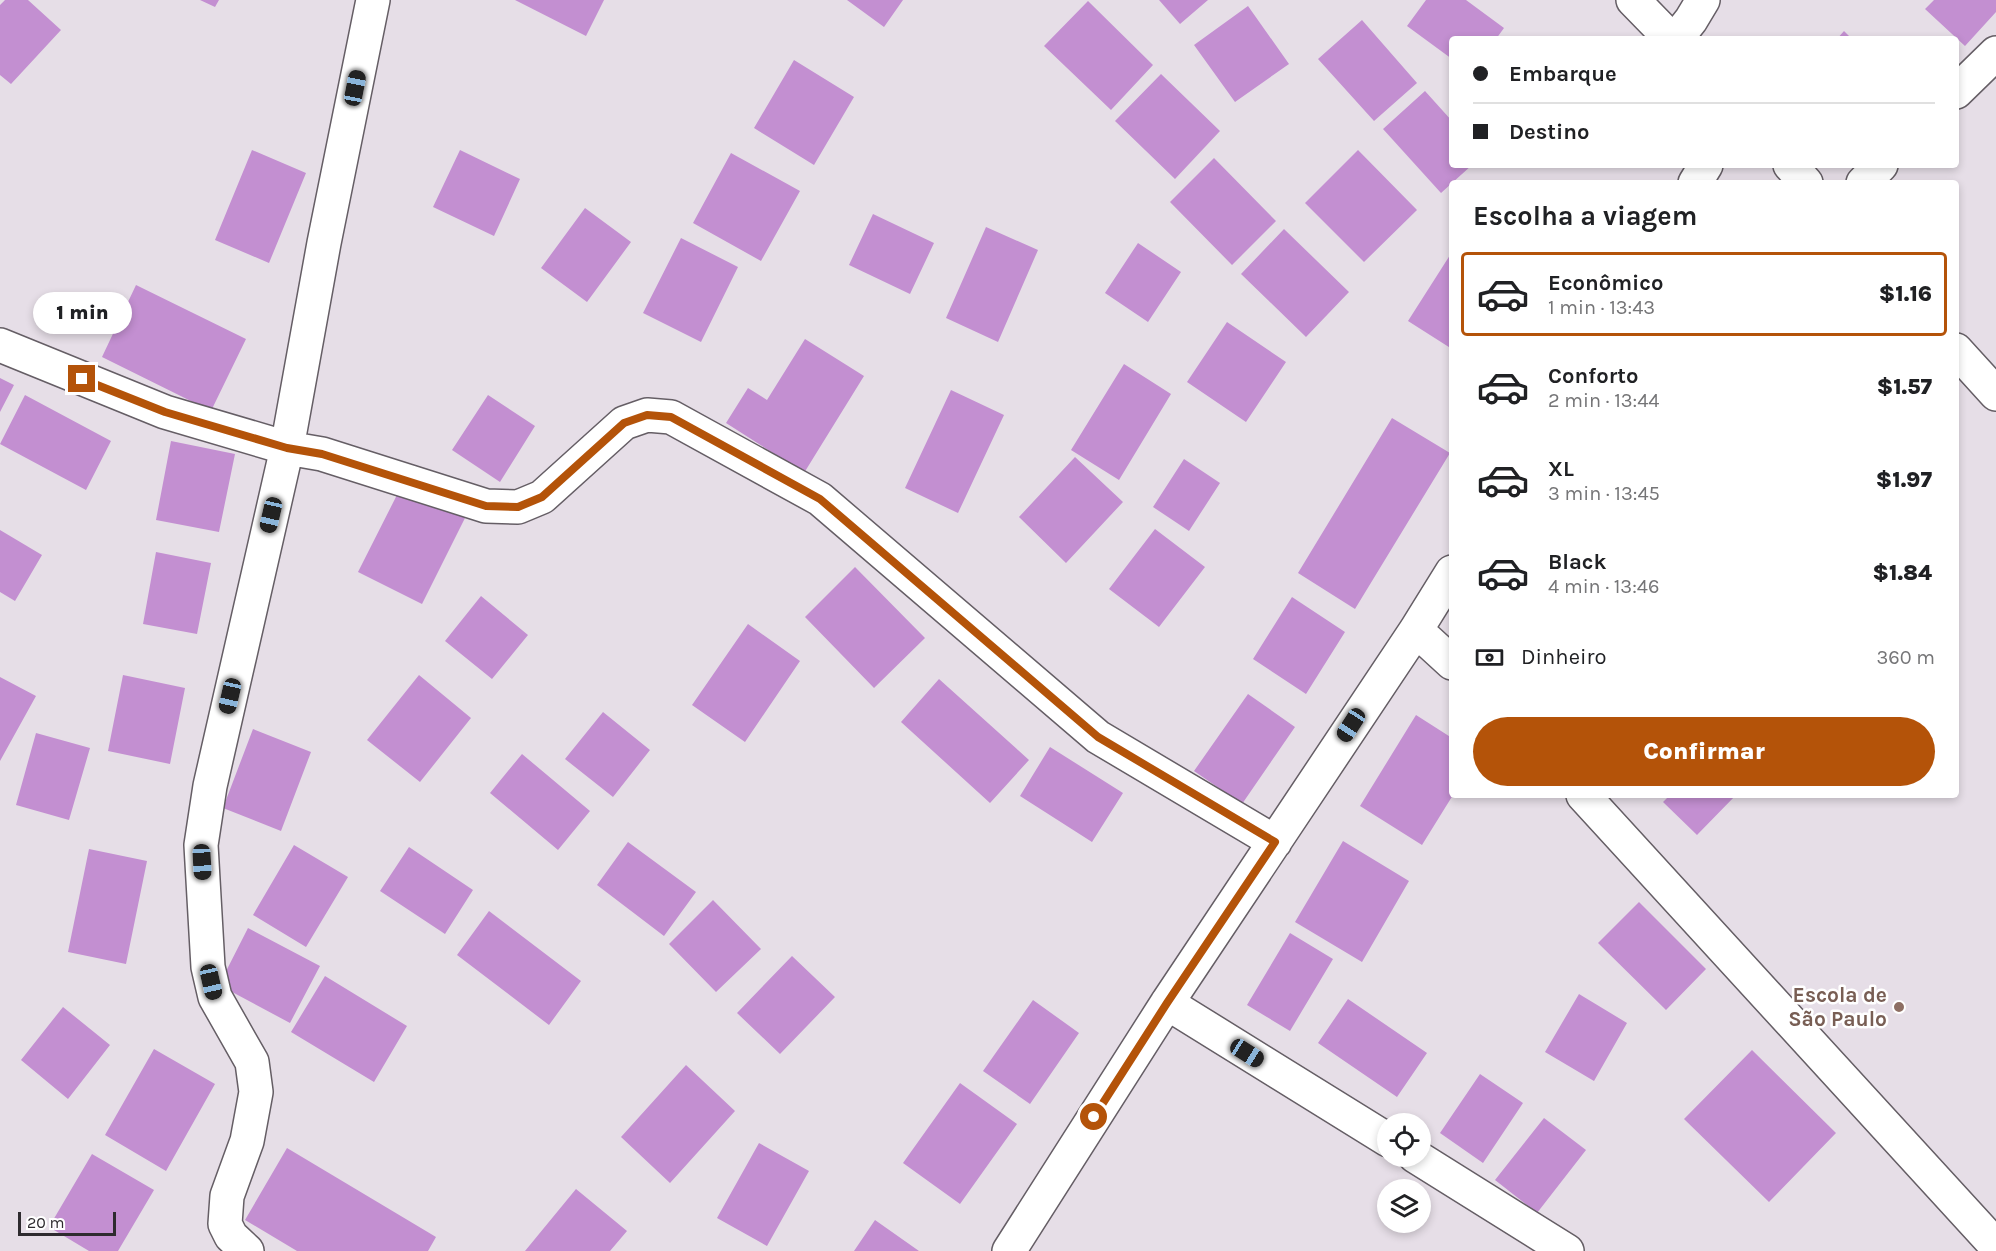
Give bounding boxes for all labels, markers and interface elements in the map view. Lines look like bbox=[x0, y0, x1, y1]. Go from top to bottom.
text: Embarque bbox=[1509, 61, 1617, 87]
car bbox=[343, 69, 367, 107]
text: Destino bbox=[1509, 119, 1589, 145]
text: Escolha a viagem bbox=[1473, 200, 1697, 232]
icon: car bbox=[1476, 267, 1530, 321]
text: Econômico bbox=[1548, 270, 1663, 296]
text: $1.16 bbox=[1879, 281, 1932, 307]
callout: 1 min bbox=[32, 292, 132, 334]
text: 1 min · 13:43 bbox=[1548, 296, 1655, 319]
text: 1 min bbox=[56, 301, 109, 324]
icon: car bbox=[1476, 360, 1530, 414]
text: Conforto bbox=[1548, 363, 1638, 389]
route end bbox=[68, 365, 95, 392]
text: $1.57 bbox=[1877, 374, 1932, 400]
text: 2 min · 13:44 bbox=[1548, 389, 1660, 412]
icon: car bbox=[1476, 453, 1530, 507]
text: XL bbox=[1548, 456, 1574, 482]
text: $1.97 bbox=[1876, 467, 1932, 493]
text: 3 min · 13:45 bbox=[1548, 482, 1660, 505]
car bbox=[258, 495, 284, 535]
icon: car bbox=[1476, 546, 1530, 600]
text: Black bbox=[1548, 549, 1607, 575]
text: $1.84 bbox=[1873, 560, 1932, 586]
text: 4 min · 13:46 bbox=[1548, 575, 1659, 598]
icon: cash bbox=[1473, 641, 1506, 674]
text: Dinheiro bbox=[1521, 644, 1606, 670]
text: 360 m bbox=[1876, 646, 1935, 669]
car bbox=[217, 676, 243, 716]
car bbox=[1334, 705, 1368, 745]
button: Confirmar bbox=[1473, 717, 1935, 786]
car bbox=[192, 844, 212, 880]
car bbox=[198, 962, 224, 1002]
place label: Escola de São Paulo bbox=[1788, 983, 1887, 1031]
marker: Escola de São Paulo bbox=[1892, 1000, 1906, 1014]
car bbox=[1227, 1036, 1267, 1070]
route start bbox=[1080, 1103, 1107, 1130]
map controls bbox=[1377, 1113, 1431, 1233]
button: locate bbox=[1377, 1113, 1431, 1167]
button: layers bbox=[1377, 1179, 1431, 1233]
scale bar bbox=[18, 1209, 116, 1236]
text: 20 m bbox=[27, 1213, 65, 1232]

